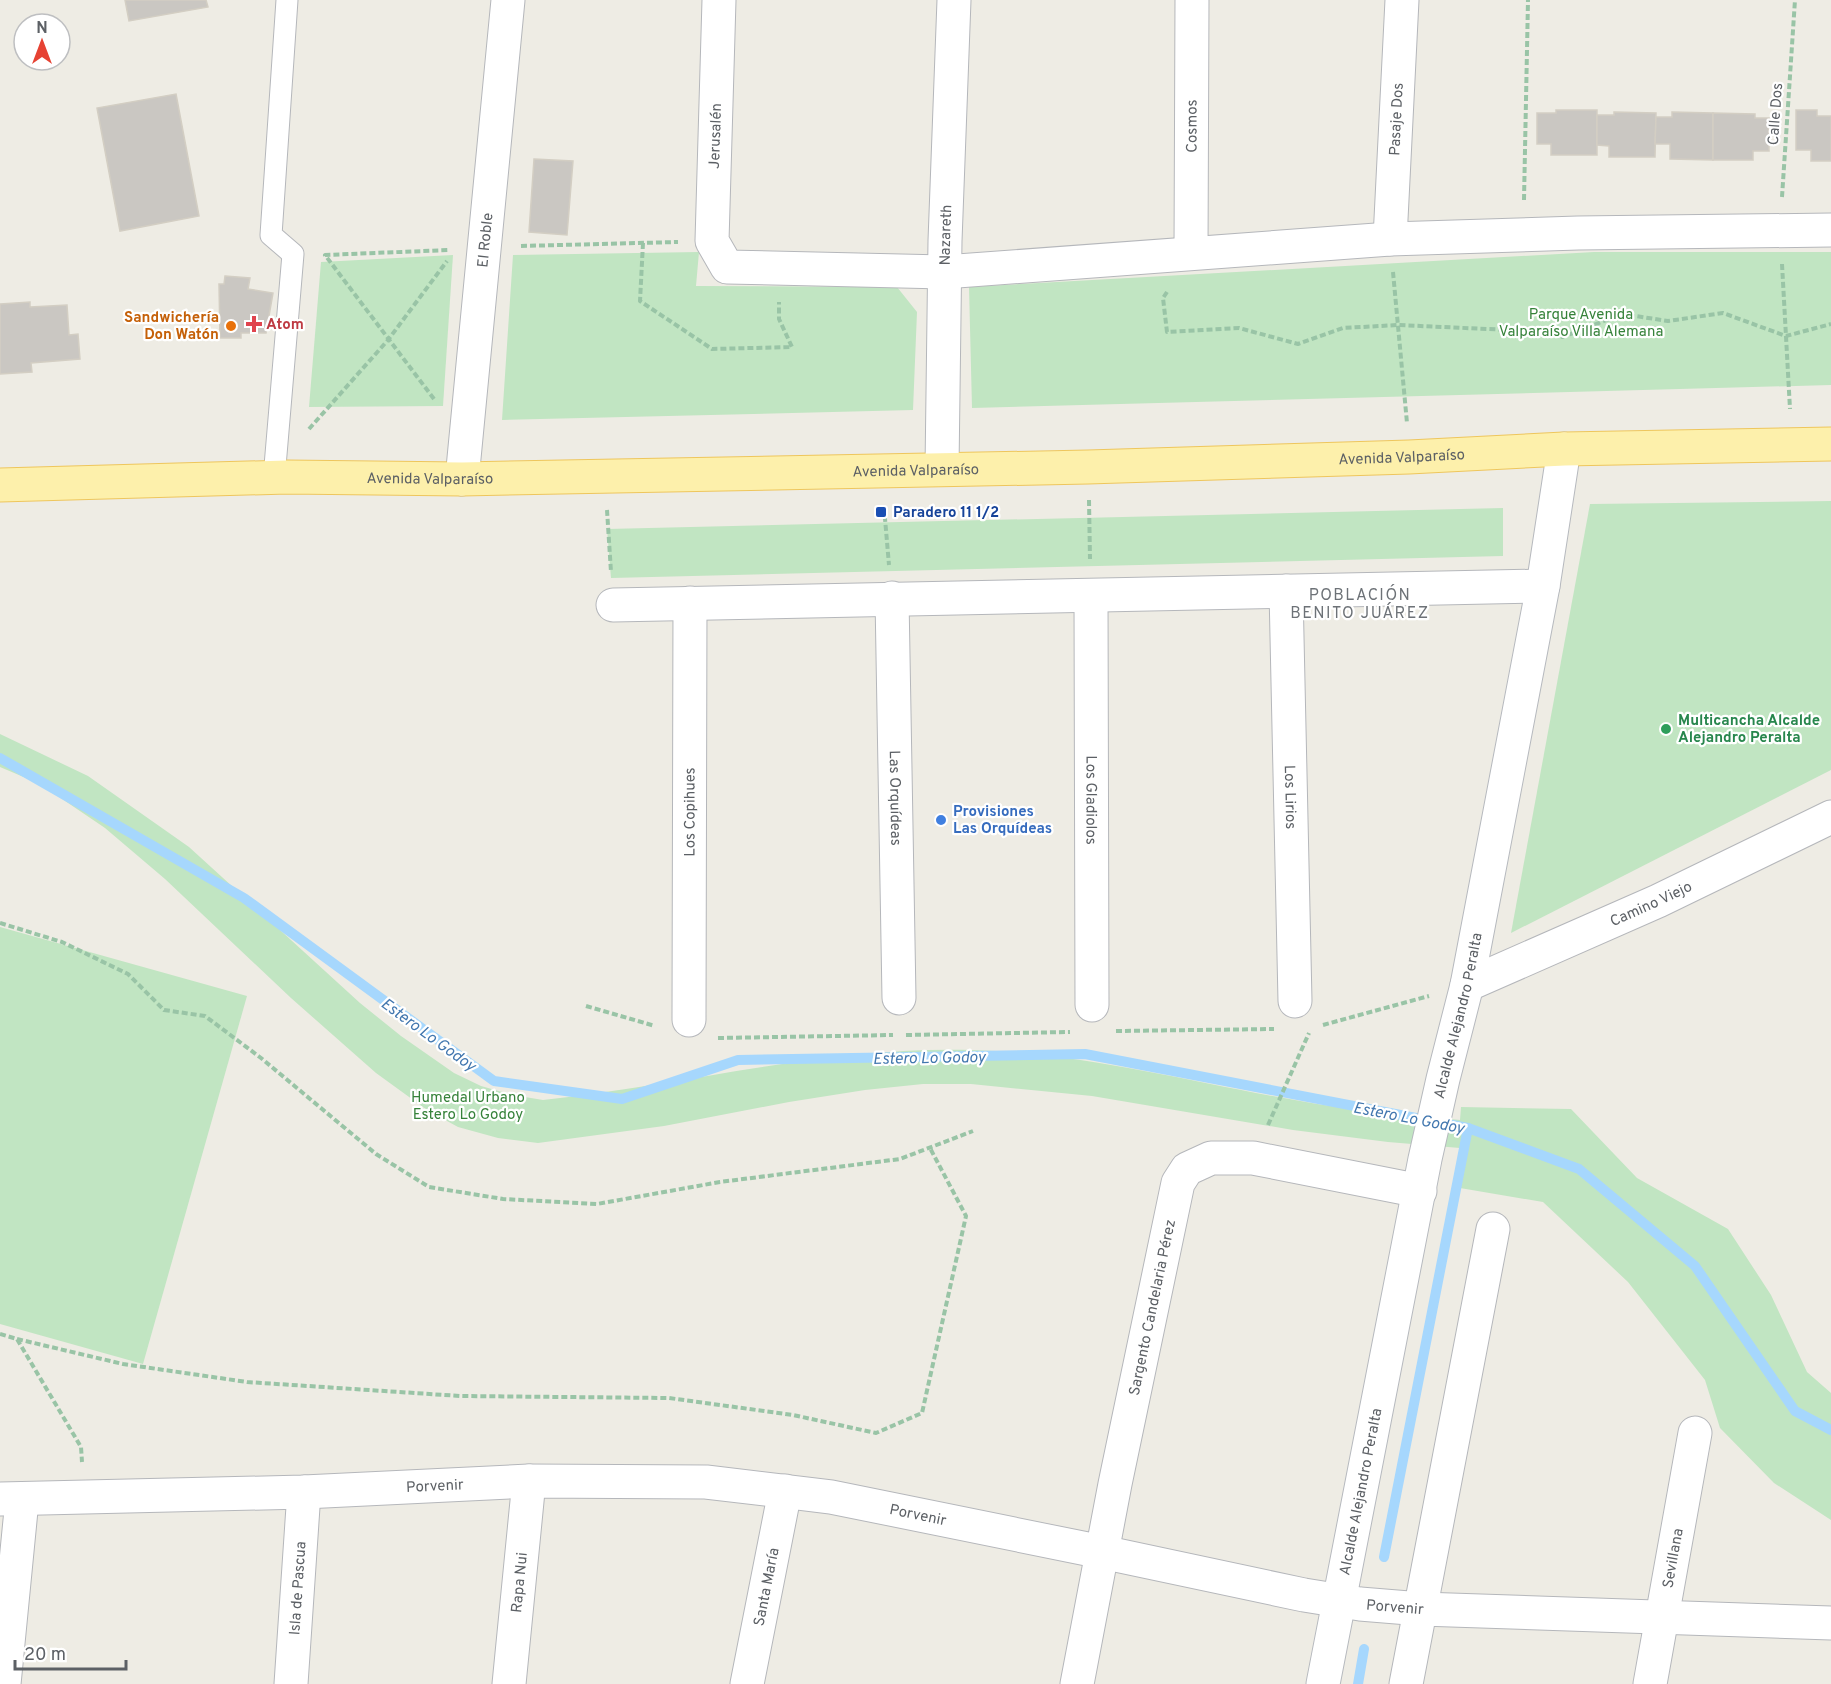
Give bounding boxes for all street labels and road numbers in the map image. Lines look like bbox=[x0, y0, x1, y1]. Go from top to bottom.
street label: Pasaje Dos bbox=[1386, 82, 1409, 156]
street label: Calle Dos bbox=[1765, 82, 1788, 146]
street label: Cosmos bbox=[1183, 99, 1203, 153]
street label: Jerusalén bbox=[706, 103, 727, 169]
street label: Nazareth bbox=[937, 204, 957, 266]
street label: El Roble bbox=[474, 212, 499, 268]
street label: Avenida Valparaíso bbox=[1338, 446, 1465, 470]
street label: Avenida Valparaíso bbox=[852, 461, 979, 483]
street label: Avenida Valparaíso bbox=[366, 470, 493, 490]
street label: Las Orquídeas bbox=[884, 750, 904, 846]
street label: Los Gladiolos bbox=[1080, 755, 1100, 845]
street label: Los Lirios bbox=[1279, 765, 1299, 829]
street label: Los Copihues bbox=[681, 767, 701, 857]
street label: Camino Viejo bbox=[1607, 878, 1696, 932]
street label: Alcalde Alejandro Peralta bbox=[1431, 931, 1488, 1101]
street label: Sargento Candelaria Pérez bbox=[1126, 1218, 1181, 1397]
street label: Alcalde Alejandro Peralta bbox=[1336, 1407, 1387, 1577]
street label: Porvenir bbox=[406, 1476, 464, 1498]
street label: Porvenir bbox=[887, 1501, 948, 1531]
street label: Sevillana bbox=[1659, 1527, 1689, 1590]
street label: Isla de Pascua bbox=[286, 1541, 312, 1636]
street label: Santa María bbox=[751, 1546, 785, 1628]
street label: Rapa Nui bbox=[508, 1551, 533, 1614]
street label: Porvenir bbox=[1365, 1597, 1424, 1620]

